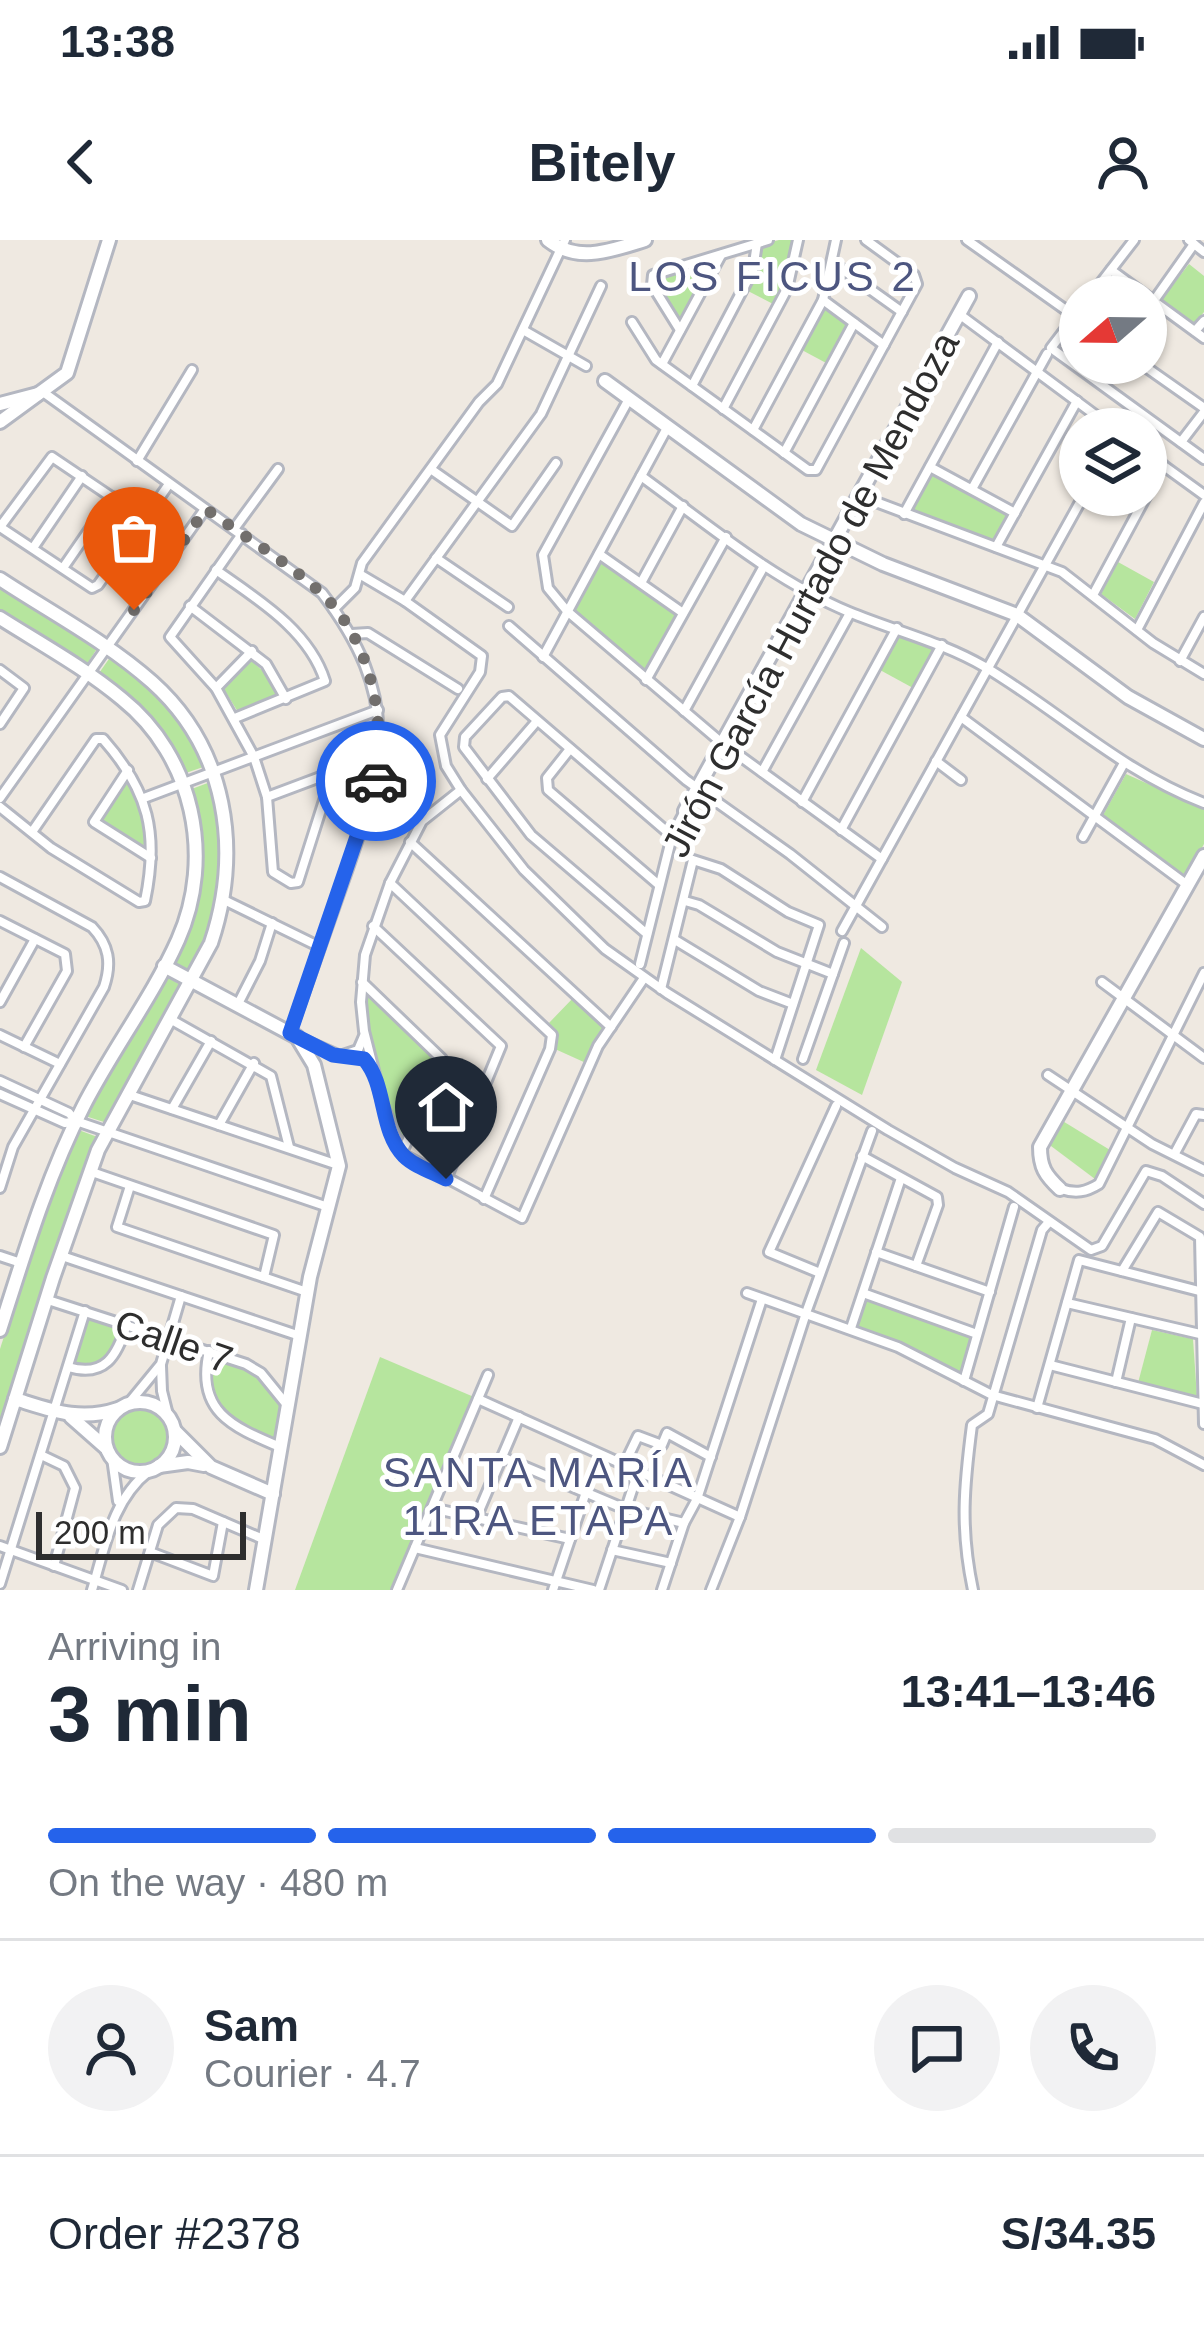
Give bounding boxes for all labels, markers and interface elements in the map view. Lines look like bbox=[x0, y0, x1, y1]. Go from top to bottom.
text: 13:38 bbox=[60, 16, 175, 67]
icon: back bbox=[48, 129, 114, 195]
icon: person bbox=[1090, 129, 1156, 195]
text: Bitely bbox=[528, 132, 676, 192]
district label: LOS FICUS 2 bbox=[628, 253, 918, 300]
north arrow bbox=[1059, 276, 1167, 384]
map controls bbox=[1059, 276, 1167, 516]
street label: Jirón García Hurtado de Mendoza bbox=[654, 325, 967, 864]
button: layers bbox=[1059, 408, 1167, 516]
pin bbox=[83, 487, 185, 610]
icon: bag bbox=[101, 505, 167, 571]
courier bbox=[316, 721, 436, 841]
icon: car bbox=[343, 748, 409, 814]
pin bbox=[395, 1056, 497, 1179]
icon: home bbox=[413, 1074, 479, 1140]
street label: Calle 7 bbox=[109, 1301, 238, 1382]
district label: SANTA MARÍA 11RA ETAPA bbox=[383, 1449, 695, 1544]
scale bar bbox=[36, 1506, 246, 1559]
text: 200 m bbox=[54, 1514, 146, 1551]
text: Arriving in bbox=[48, 1625, 221, 1668]
text: 13:41–13:46 bbox=[901, 1666, 1156, 1717]
text: 3 min bbox=[48, 1670, 252, 1758]
text: On the way · 480 m bbox=[48, 1861, 388, 1904]
button: person bbox=[48, 1985, 174, 2111]
button: chat bbox=[874, 1985, 1000, 2111]
button: phone bbox=[1030, 1985, 1156, 2111]
text: Sam bbox=[204, 2000, 299, 2051]
text: Courier · 4.7 bbox=[204, 2052, 421, 2095]
text: Order #2378 bbox=[48, 2208, 301, 2259]
text: S/34.35 bbox=[1001, 2208, 1156, 2259]

